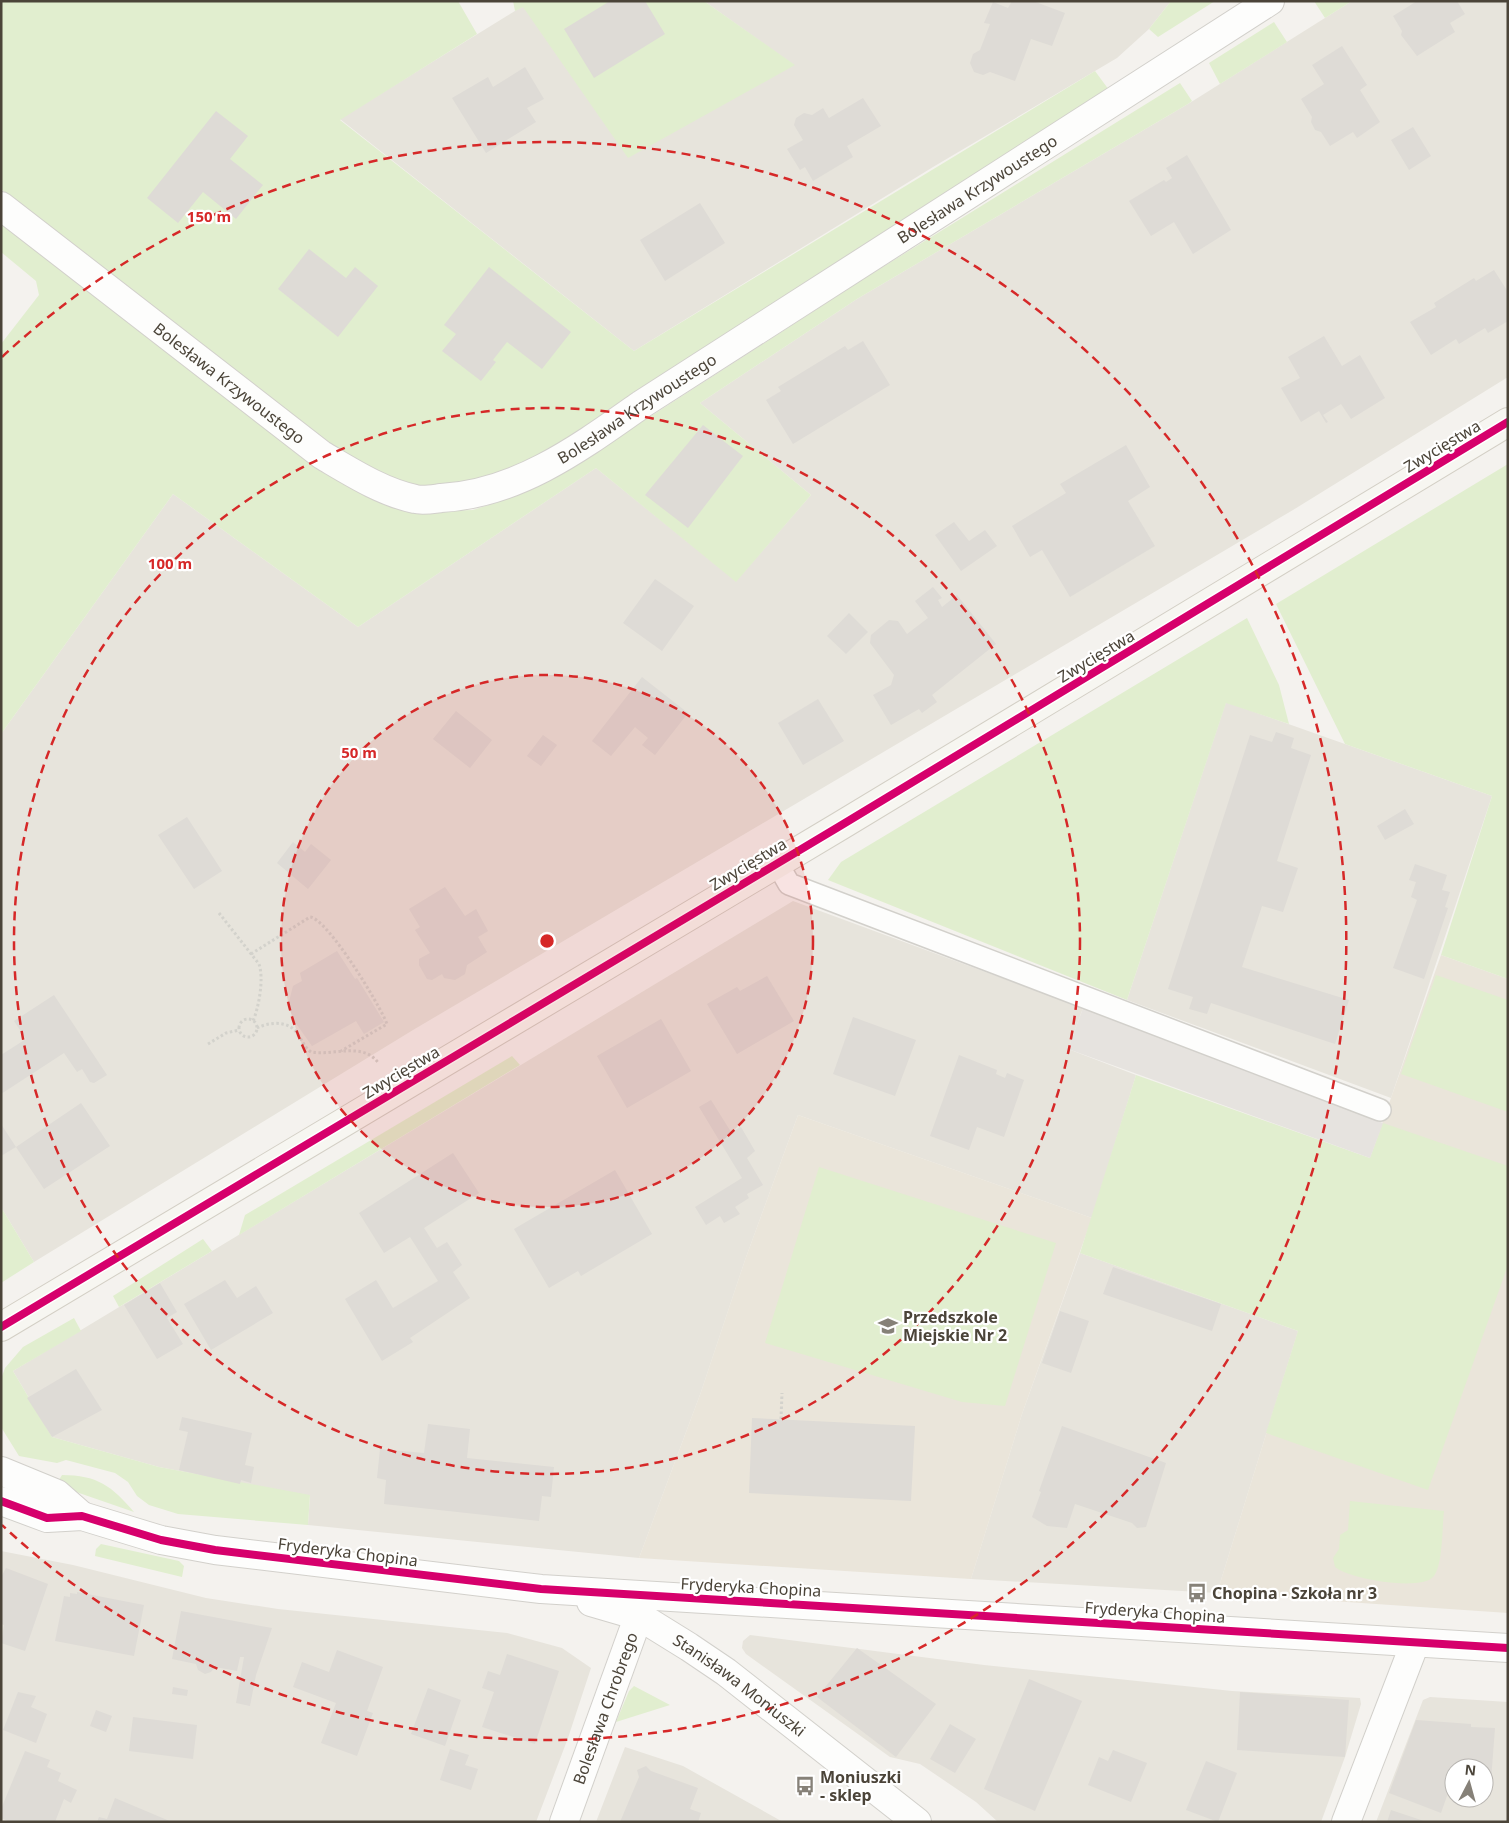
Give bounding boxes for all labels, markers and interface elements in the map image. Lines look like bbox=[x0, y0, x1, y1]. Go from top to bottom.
street label: Bolesława Krzywoustego bbox=[893, 129, 1061, 249]
text: 150 m bbox=[187, 206, 231, 226]
street label: Bolesława Krzywoustego bbox=[149, 317, 310, 449]
street label: Bolesława Krzywoustego bbox=[553, 348, 721, 469]
street label: Zwycięstwa bbox=[1400, 414, 1484, 478]
text: 100 m bbox=[148, 553, 192, 573]
street label: Zwycięstwa bbox=[1054, 624, 1138, 688]
text: 50 m bbox=[341, 742, 377, 762]
street label: Zwycięstwa bbox=[706, 832, 790, 896]
centre of rings bbox=[538, 932, 556, 950]
street label: Zwycięstwa bbox=[359, 1040, 443, 1104]
place label: Przedszkole Miejskie Nr 2 bbox=[903, 1306, 1007, 1346]
school or university icon: Przedszkole Miejskie Nr 2 bbox=[877, 1315, 899, 1337]
street label: Fryderyka Chopina bbox=[277, 1532, 419, 1572]
street label: Fryderyka Chopina bbox=[680, 1572, 822, 1602]
bus stop icon: Chopina - Szkoła nr 3 bbox=[1186, 1582, 1208, 1604]
place label: Chopina - Szkoła nr 3 bbox=[1212, 1582, 1377, 1604]
street label: Fryderyka Chopina bbox=[1084, 1596, 1226, 1628]
street label: Bolesława Chrobrego bbox=[568, 1629, 643, 1787]
street label: Stanisława Moniuszki bbox=[669, 1629, 810, 1742]
north arrow bbox=[1444, 1758, 1494, 1808]
text: N bbox=[1464, 1760, 1477, 1780]
place label: Moniuszki - sklep bbox=[820, 1766, 901, 1806]
bus stop icon: Moniuszki - sklep bbox=[794, 1775, 816, 1797]

